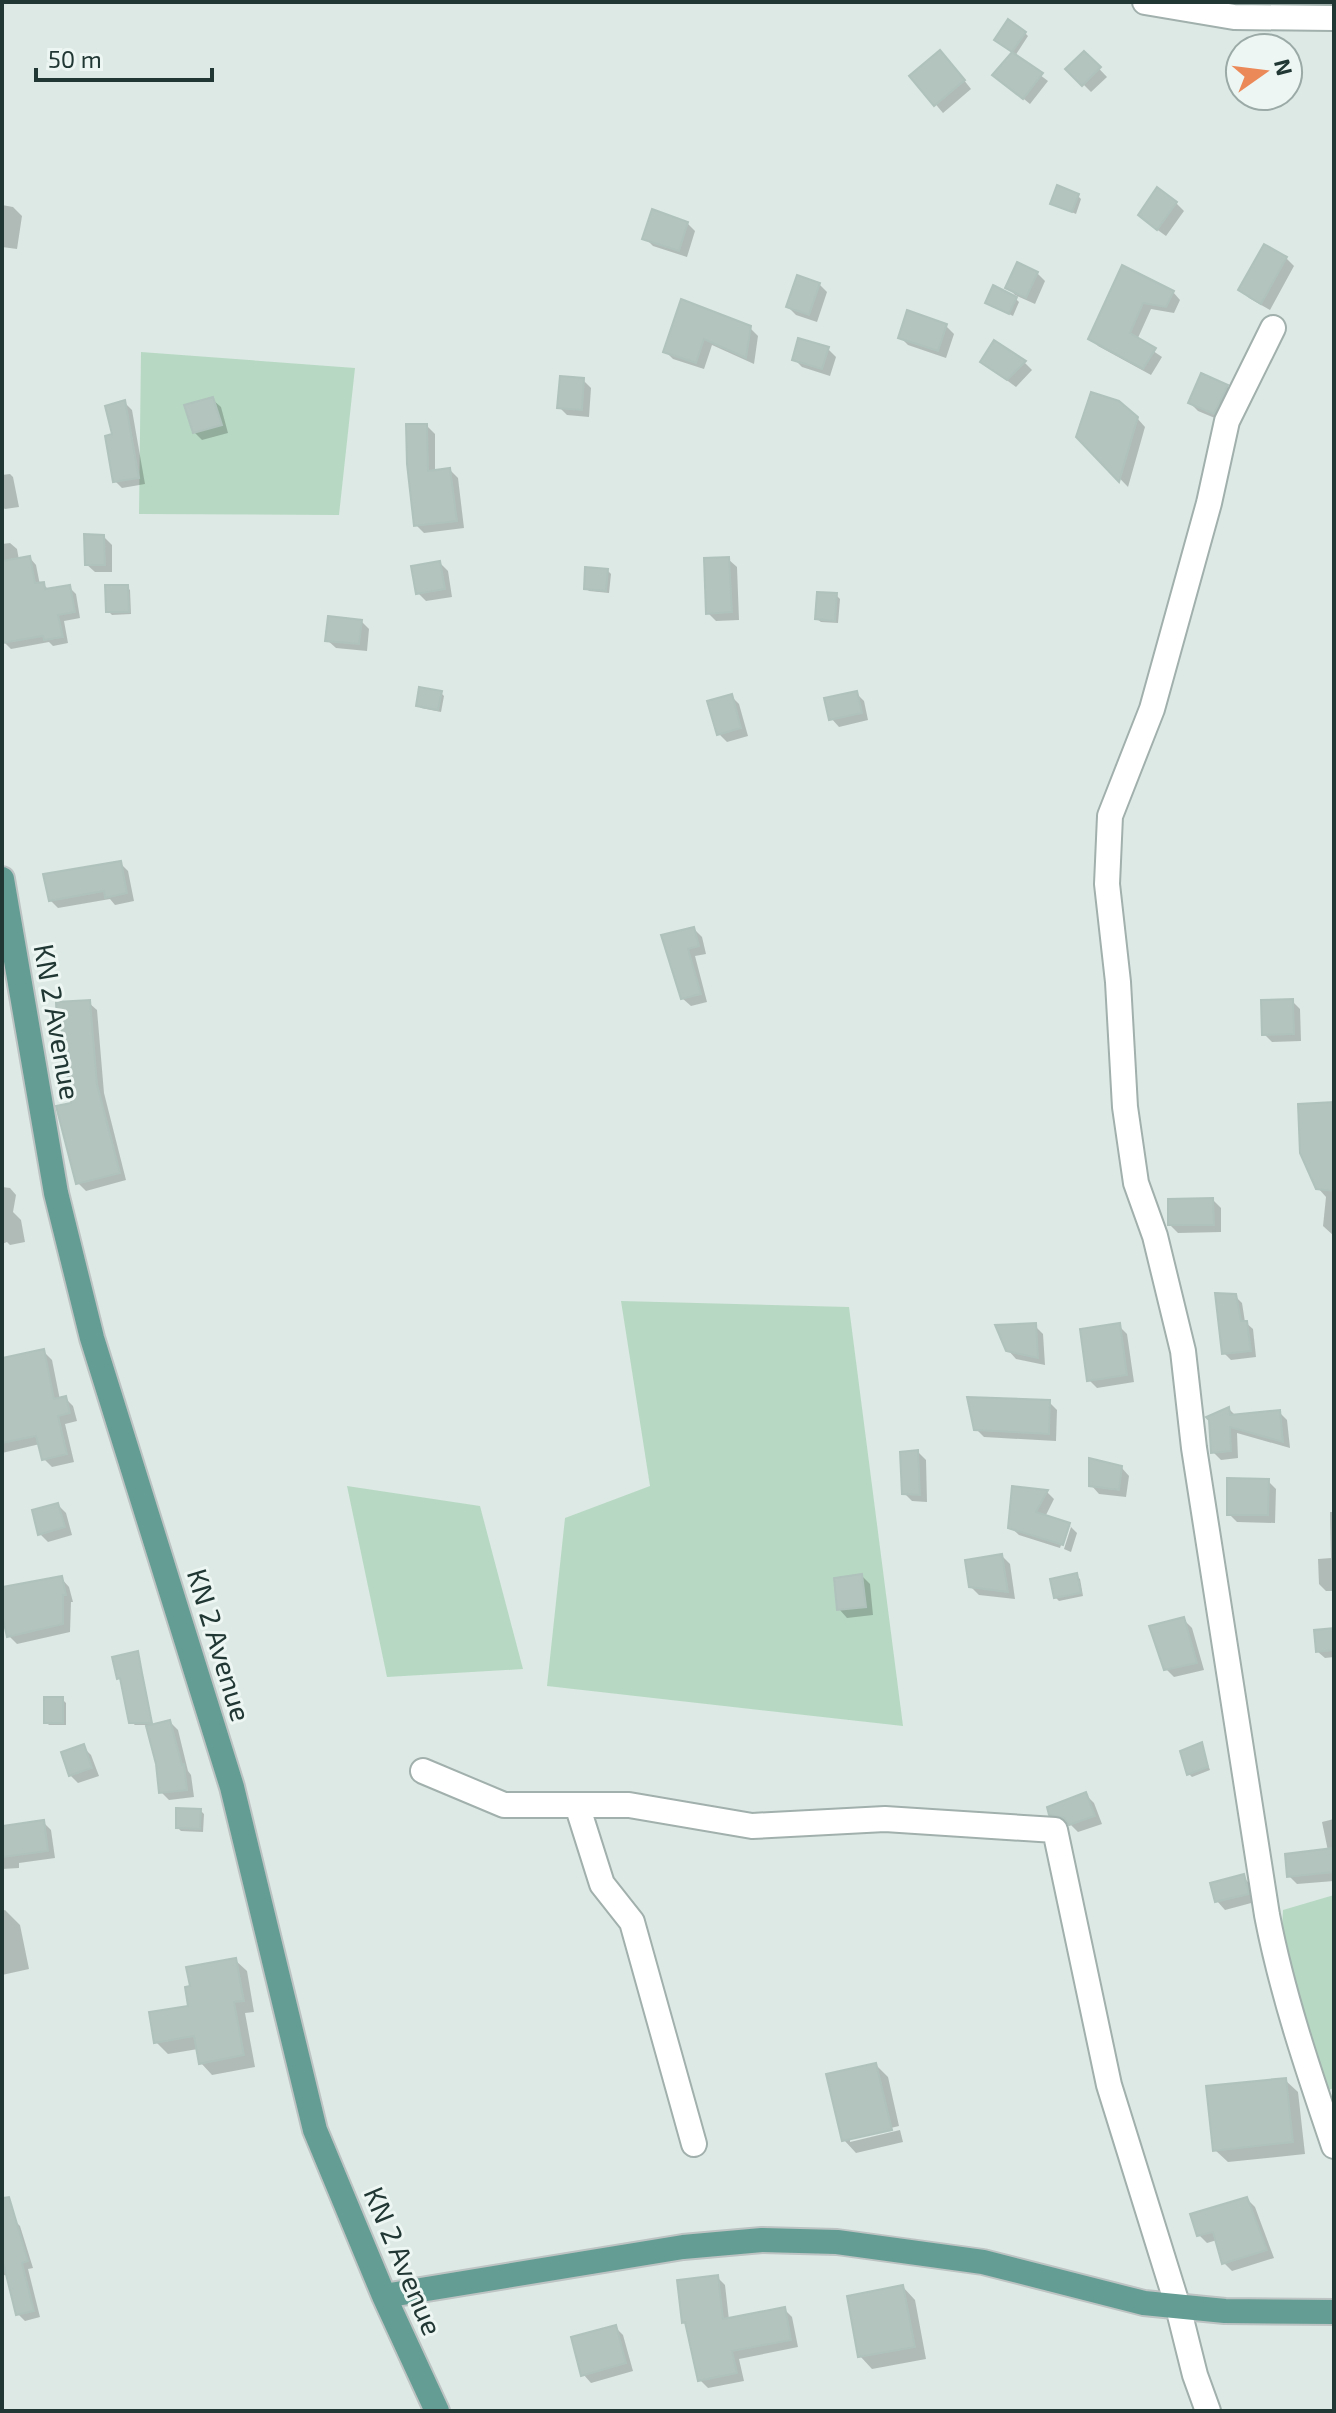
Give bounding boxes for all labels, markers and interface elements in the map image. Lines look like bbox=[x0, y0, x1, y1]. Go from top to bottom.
scale bar bbox=[36, 32, 212, 82]
north arrow bbox=[1224, 32, 1304, 112]
text: 50 m bbox=[48, 44, 102, 73]
text: N bbox=[1270, 56, 1299, 78]
street label: KN 2 Avenue bbox=[28, 941, 88, 1102]
street label: KN 2 Avenue bbox=[181, 1564, 259, 1725]
street label: KN 2 Avenue bbox=[357, 2181, 450, 2340]

